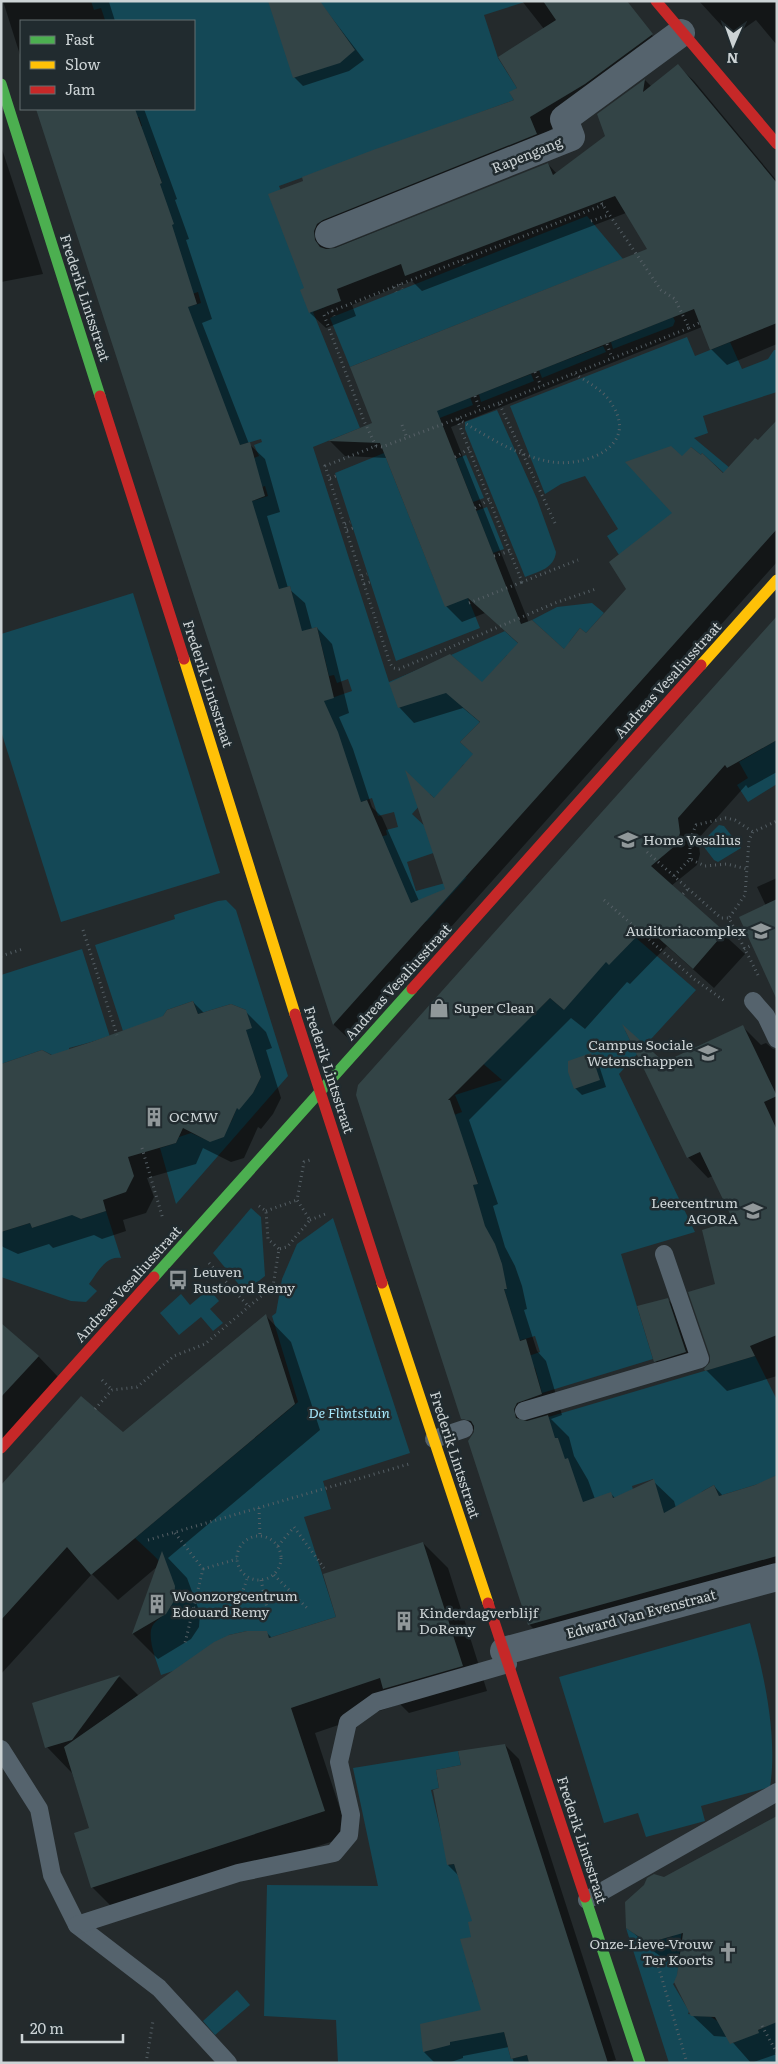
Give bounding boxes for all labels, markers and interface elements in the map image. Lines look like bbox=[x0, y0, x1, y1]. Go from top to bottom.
legend bbox=[20, 20, 195, 110]
north arrow bbox=[708, 20, 758, 70]
text: Fast bbox=[65, 27, 94, 50]
text: N bbox=[726, 49, 739, 69]
text: Slow bbox=[65, 52, 100, 75]
text: Jam bbox=[65, 77, 96, 100]
street label: Rapengang bbox=[488, 131, 565, 177]
street label: Frederik Lintsstraat bbox=[56, 231, 116, 364]
street label: Andreas Vesaliusstraat bbox=[609, 616, 725, 742]
street label: Frederik Lintsstraat bbox=[179, 617, 239, 750]
school or university icon: Home Vesalius bbox=[617, 829, 639, 851]
place label: Home Vesalius bbox=[643, 829, 741, 849]
street label: Andreas Vesaliusstraat bbox=[339, 918, 455, 1044]
place label: Auditoriacomplex bbox=[626, 920, 746, 940]
school or university icon: Auditoriacomplex bbox=[750, 920, 772, 942]
shop icon: Super Clean bbox=[428, 997, 450, 1019]
place label: Super Clean bbox=[454, 997, 534, 1017]
street label: Frederik Lintsstraat bbox=[300, 1003, 360, 1136]
place label: Campus Sociale Wetenschappen bbox=[587, 1034, 693, 1070]
school or university icon: Campus Sociale Wetenschappen bbox=[697, 1042, 719, 1064]
building icon: OCMW bbox=[143, 1106, 165, 1128]
place label: OCMW bbox=[169, 1106, 218, 1126]
place label: Leercentrum AGORA bbox=[651, 1192, 739, 1228]
school or university icon: Leercentrum AGORA bbox=[742, 1200, 764, 1222]
street label: Andreas Vesaliusstraat bbox=[69, 1220, 185, 1346]
place label: Leuven Rustoord Remy bbox=[193, 1261, 296, 1297]
bus stop icon: Leuven Rustoord Remy bbox=[167, 1269, 189, 1291]
street label: Frederik Lintsstraat bbox=[426, 1388, 486, 1521]
park label: De Flintstuin bbox=[308, 1402, 390, 1422]
street label: Edward Van Evenstraat bbox=[564, 1583, 718, 1643]
place label: Woonzorgcentrum Edouard Remy bbox=[172, 1585, 298, 1621]
building icon: Woonzorgcentrum Edouard Remy bbox=[146, 1593, 168, 1615]
place label: Kinderdagverblijf DoRemy bbox=[419, 1602, 540, 1638]
building icon: Kinderdagverblijf DoRemy bbox=[393, 1610, 415, 1632]
street label: Frederik Lintsstraat bbox=[553, 1773, 613, 1906]
place label: Onze-Lieve-Vrouw Ter Koorts bbox=[590, 1933, 713, 1969]
church icon: Onze-Lieve-Vrouw Ter Koorts bbox=[717, 1941, 739, 1963]
scale bar bbox=[22, 2012, 124, 2044]
text: 20 m bbox=[30, 2016, 64, 2039]

